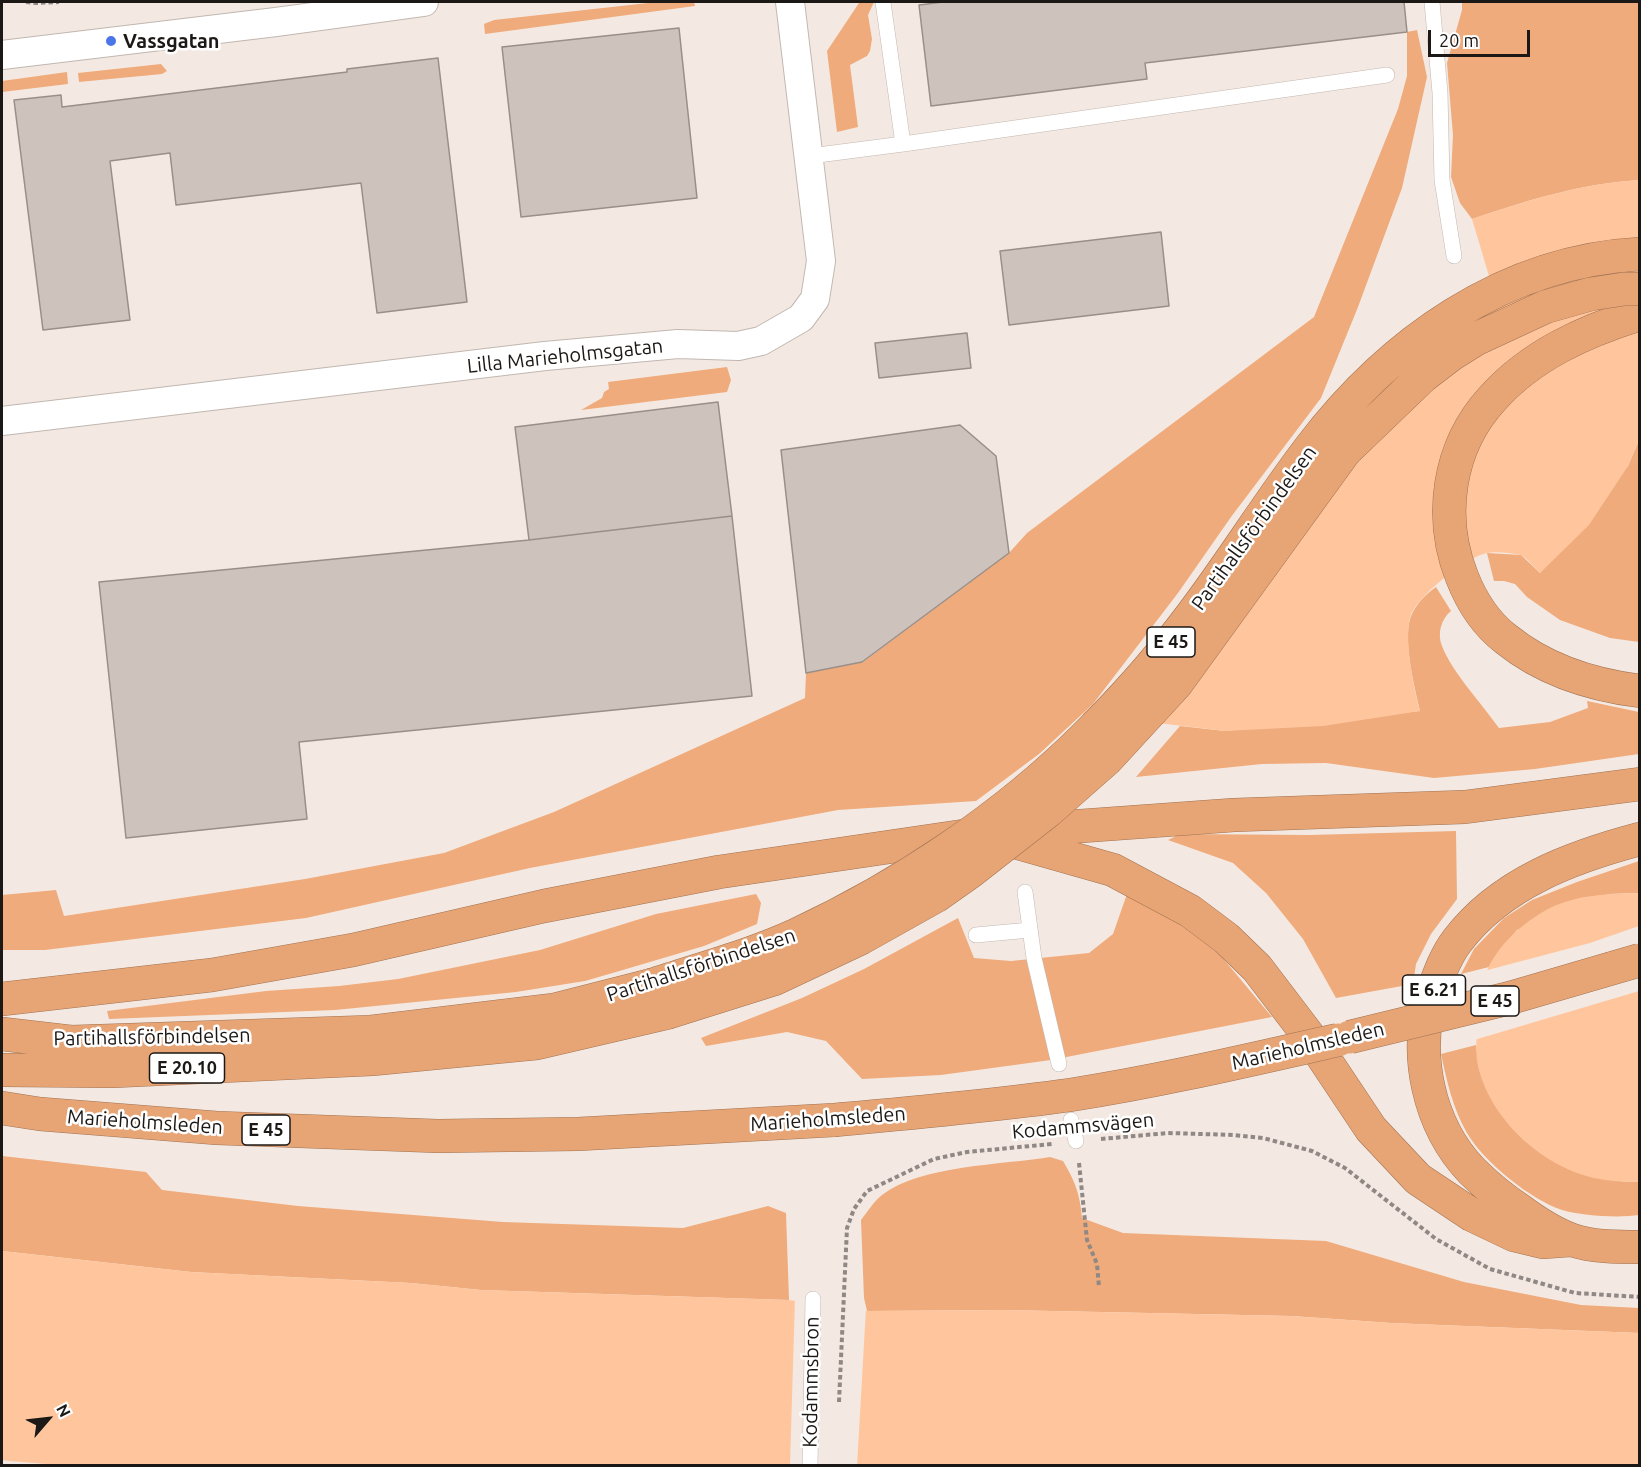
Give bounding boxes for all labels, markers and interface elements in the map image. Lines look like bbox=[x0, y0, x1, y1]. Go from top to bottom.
scale bar bbox=[1431, 18, 1533, 56]
place label: Vassgatan bbox=[123, 29, 220, 53]
text: 20 m bbox=[1439, 30, 1479, 50]
marker: Vassgatan bbox=[104, 34, 118, 48]
street label: Lilla Marieholmsgatan bbox=[466, 334, 664, 378]
street label: Partihallsförbindelsen bbox=[1186, 441, 1322, 615]
road number: E 45 bbox=[1147, 627, 1195, 657]
street label: Partihallsförbindelsen bbox=[604, 923, 798, 1007]
road number: E 6.21 bbox=[1402, 975, 1466, 1005]
road number: E 45 bbox=[1471, 986, 1519, 1016]
street label: Marieholmsleden bbox=[1229, 1017, 1387, 1075]
street label: Partihallsförbindelsen bbox=[53, 1023, 251, 1051]
road number: E 20.10 bbox=[150, 1053, 225, 1083]
street label: Marieholmsleden bbox=[749, 1102, 907, 1136]
street label: Marieholmsleden bbox=[66, 1105, 224, 1139]
street label: Kodammsvägen bbox=[1011, 1108, 1155, 1144]
road number: E 45 bbox=[242, 1115, 290, 1145]
street label: Kodammsbron bbox=[798, 1316, 824, 1448]
north arrow bbox=[18, 1389, 78, 1449]
text: N bbox=[53, 1401, 75, 1420]

